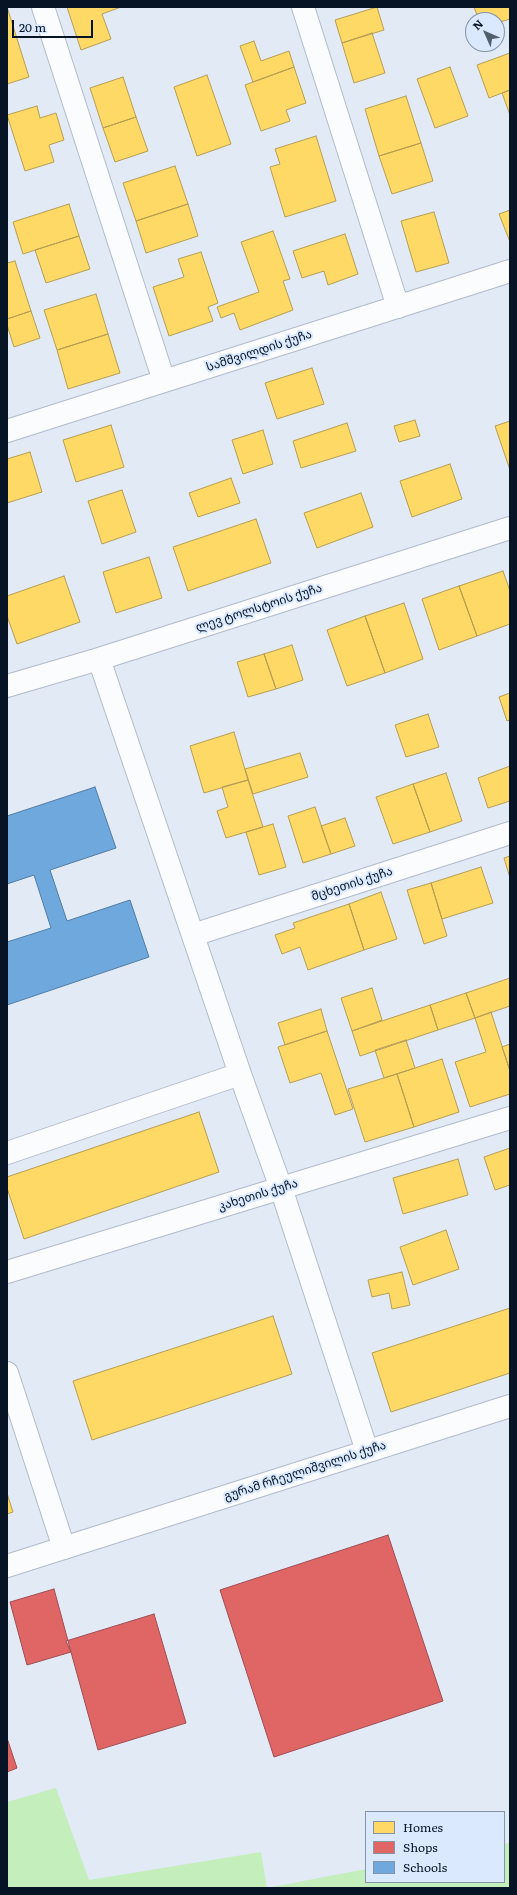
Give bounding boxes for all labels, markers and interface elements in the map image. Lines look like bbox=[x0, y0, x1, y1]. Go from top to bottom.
scale bar bbox=[14, 12, 95, 38]
north arrow bbox=[465, 12, 505, 52]
text: N bbox=[468, 15, 486, 33]
text: 20 m bbox=[19, 18, 46, 36]
street label: სამშვილდის ქუჩა bbox=[204, 327, 314, 375]
street label: ლევ ტოლსტოის ქუჩა bbox=[194, 581, 324, 635]
street label: მცხეთის ქუჩა bbox=[310, 864, 394, 904]
street label: კახეთის ქუჩა bbox=[216, 1176, 300, 1214]
street label: გურამ რჩეულიშვილის ქუჩა bbox=[222, 1438, 388, 1504]
legend bbox=[365, 1811, 505, 1883]
text: Homes bbox=[403, 1818, 443, 1836]
text: Shops bbox=[403, 1838, 438, 1856]
text: Schools bbox=[403, 1858, 447, 1876]

